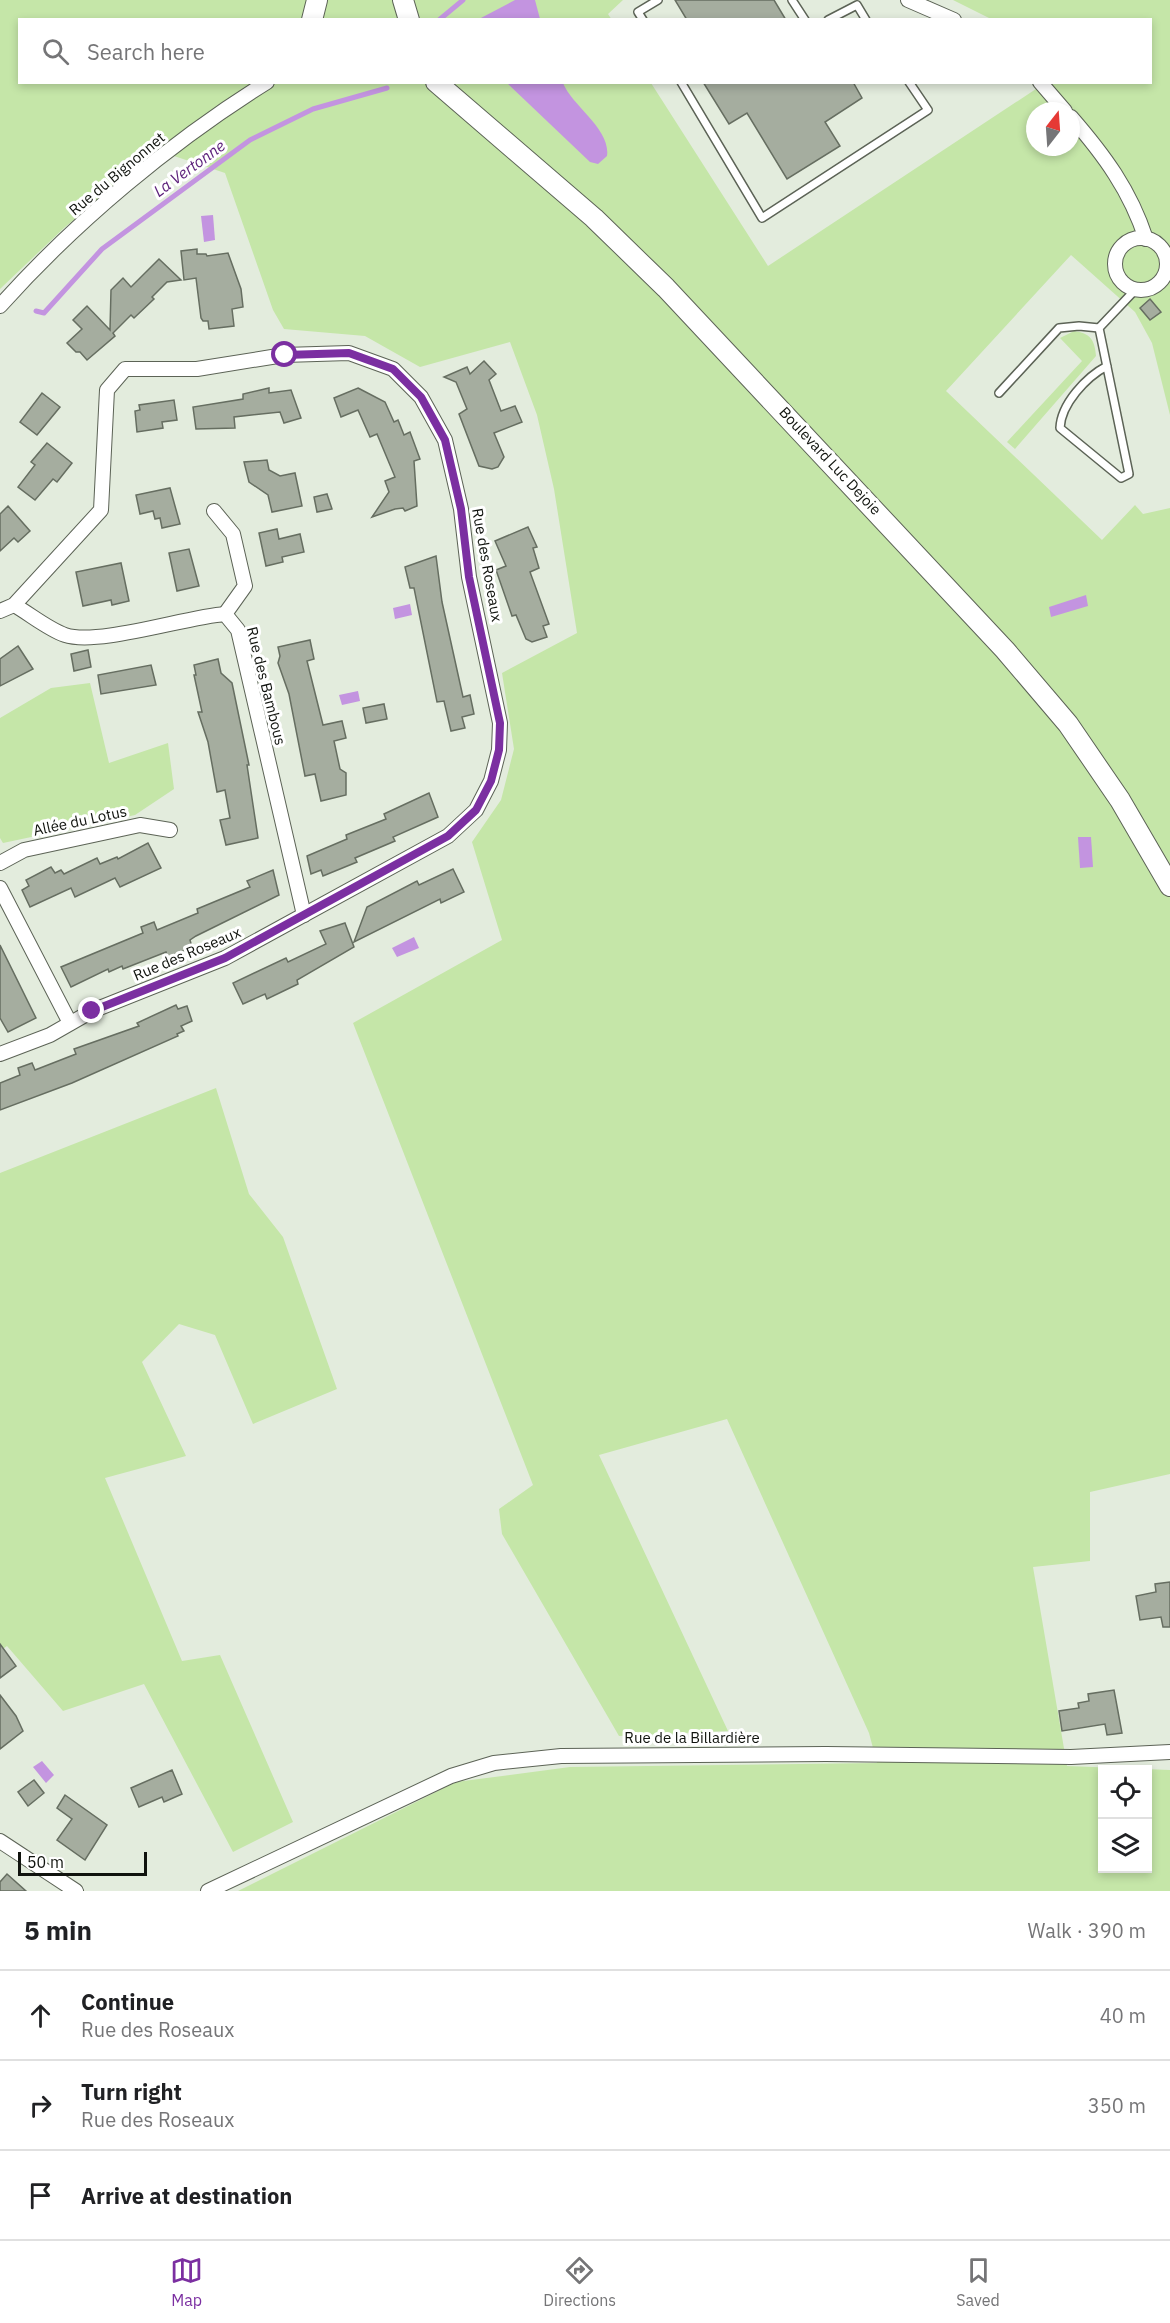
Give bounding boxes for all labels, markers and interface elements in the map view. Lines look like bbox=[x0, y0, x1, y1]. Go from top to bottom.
search box bbox=[18, 18, 1152, 84]
icon: search bbox=[39, 35, 72, 68]
text: Search here bbox=[87, 37, 205, 66]
north arrow bbox=[1026, 102, 1080, 156]
street label: Rue du Bignonnet bbox=[65, 128, 169, 219]
water label: La Vertonne bbox=[149, 135, 229, 201]
route start bbox=[271, 341, 297, 367]
street label: Boulevard Luc Dejoie bbox=[775, 403, 885, 519]
street label: Rue des Roseaux bbox=[468, 507, 507, 624]
street label: Rue des Bambous bbox=[243, 625, 290, 747]
street label: Allée du Lotus bbox=[31, 801, 128, 840]
street label: Rue des Roseaux bbox=[130, 922, 244, 985]
route end bbox=[78, 997, 104, 1023]
street label: Rue de la Billardière bbox=[624, 1728, 760, 1747]
map controls bbox=[1098, 1765, 1152, 1873]
button: locate bbox=[1098, 1765, 1152, 1819]
button: layers bbox=[1098, 1819, 1152, 1873]
scale bar bbox=[18, 1849, 147, 1876]
text: 50 m bbox=[27, 1852, 64, 1872]
text: 5 min bbox=[24, 1913, 92, 1947]
text: Walk · 390 m bbox=[1028, 1917, 1146, 1944]
text: Continue bbox=[81, 1987, 174, 2016]
icon: ahead bbox=[24, 1999, 57, 2032]
text: 40 m bbox=[1100, 2002, 1146, 2029]
text: Rue des Roseaux bbox=[81, 2016, 235, 2043]
text: Turn right bbox=[81, 2077, 182, 2106]
icon: right bbox=[24, 2089, 57, 2122]
text: 350 m bbox=[1088, 2092, 1146, 2119]
text: Rue des Roseaux bbox=[81, 2106, 235, 2133]
icon: arrive bbox=[24, 2179, 57, 2212]
text: Arrive at destination bbox=[81, 2181, 292, 2210]
tab: Map bbox=[170, 2254, 203, 2310]
tab: Directions bbox=[543, 2254, 616, 2310]
tab: Saved bbox=[956, 2254, 1000, 2310]

